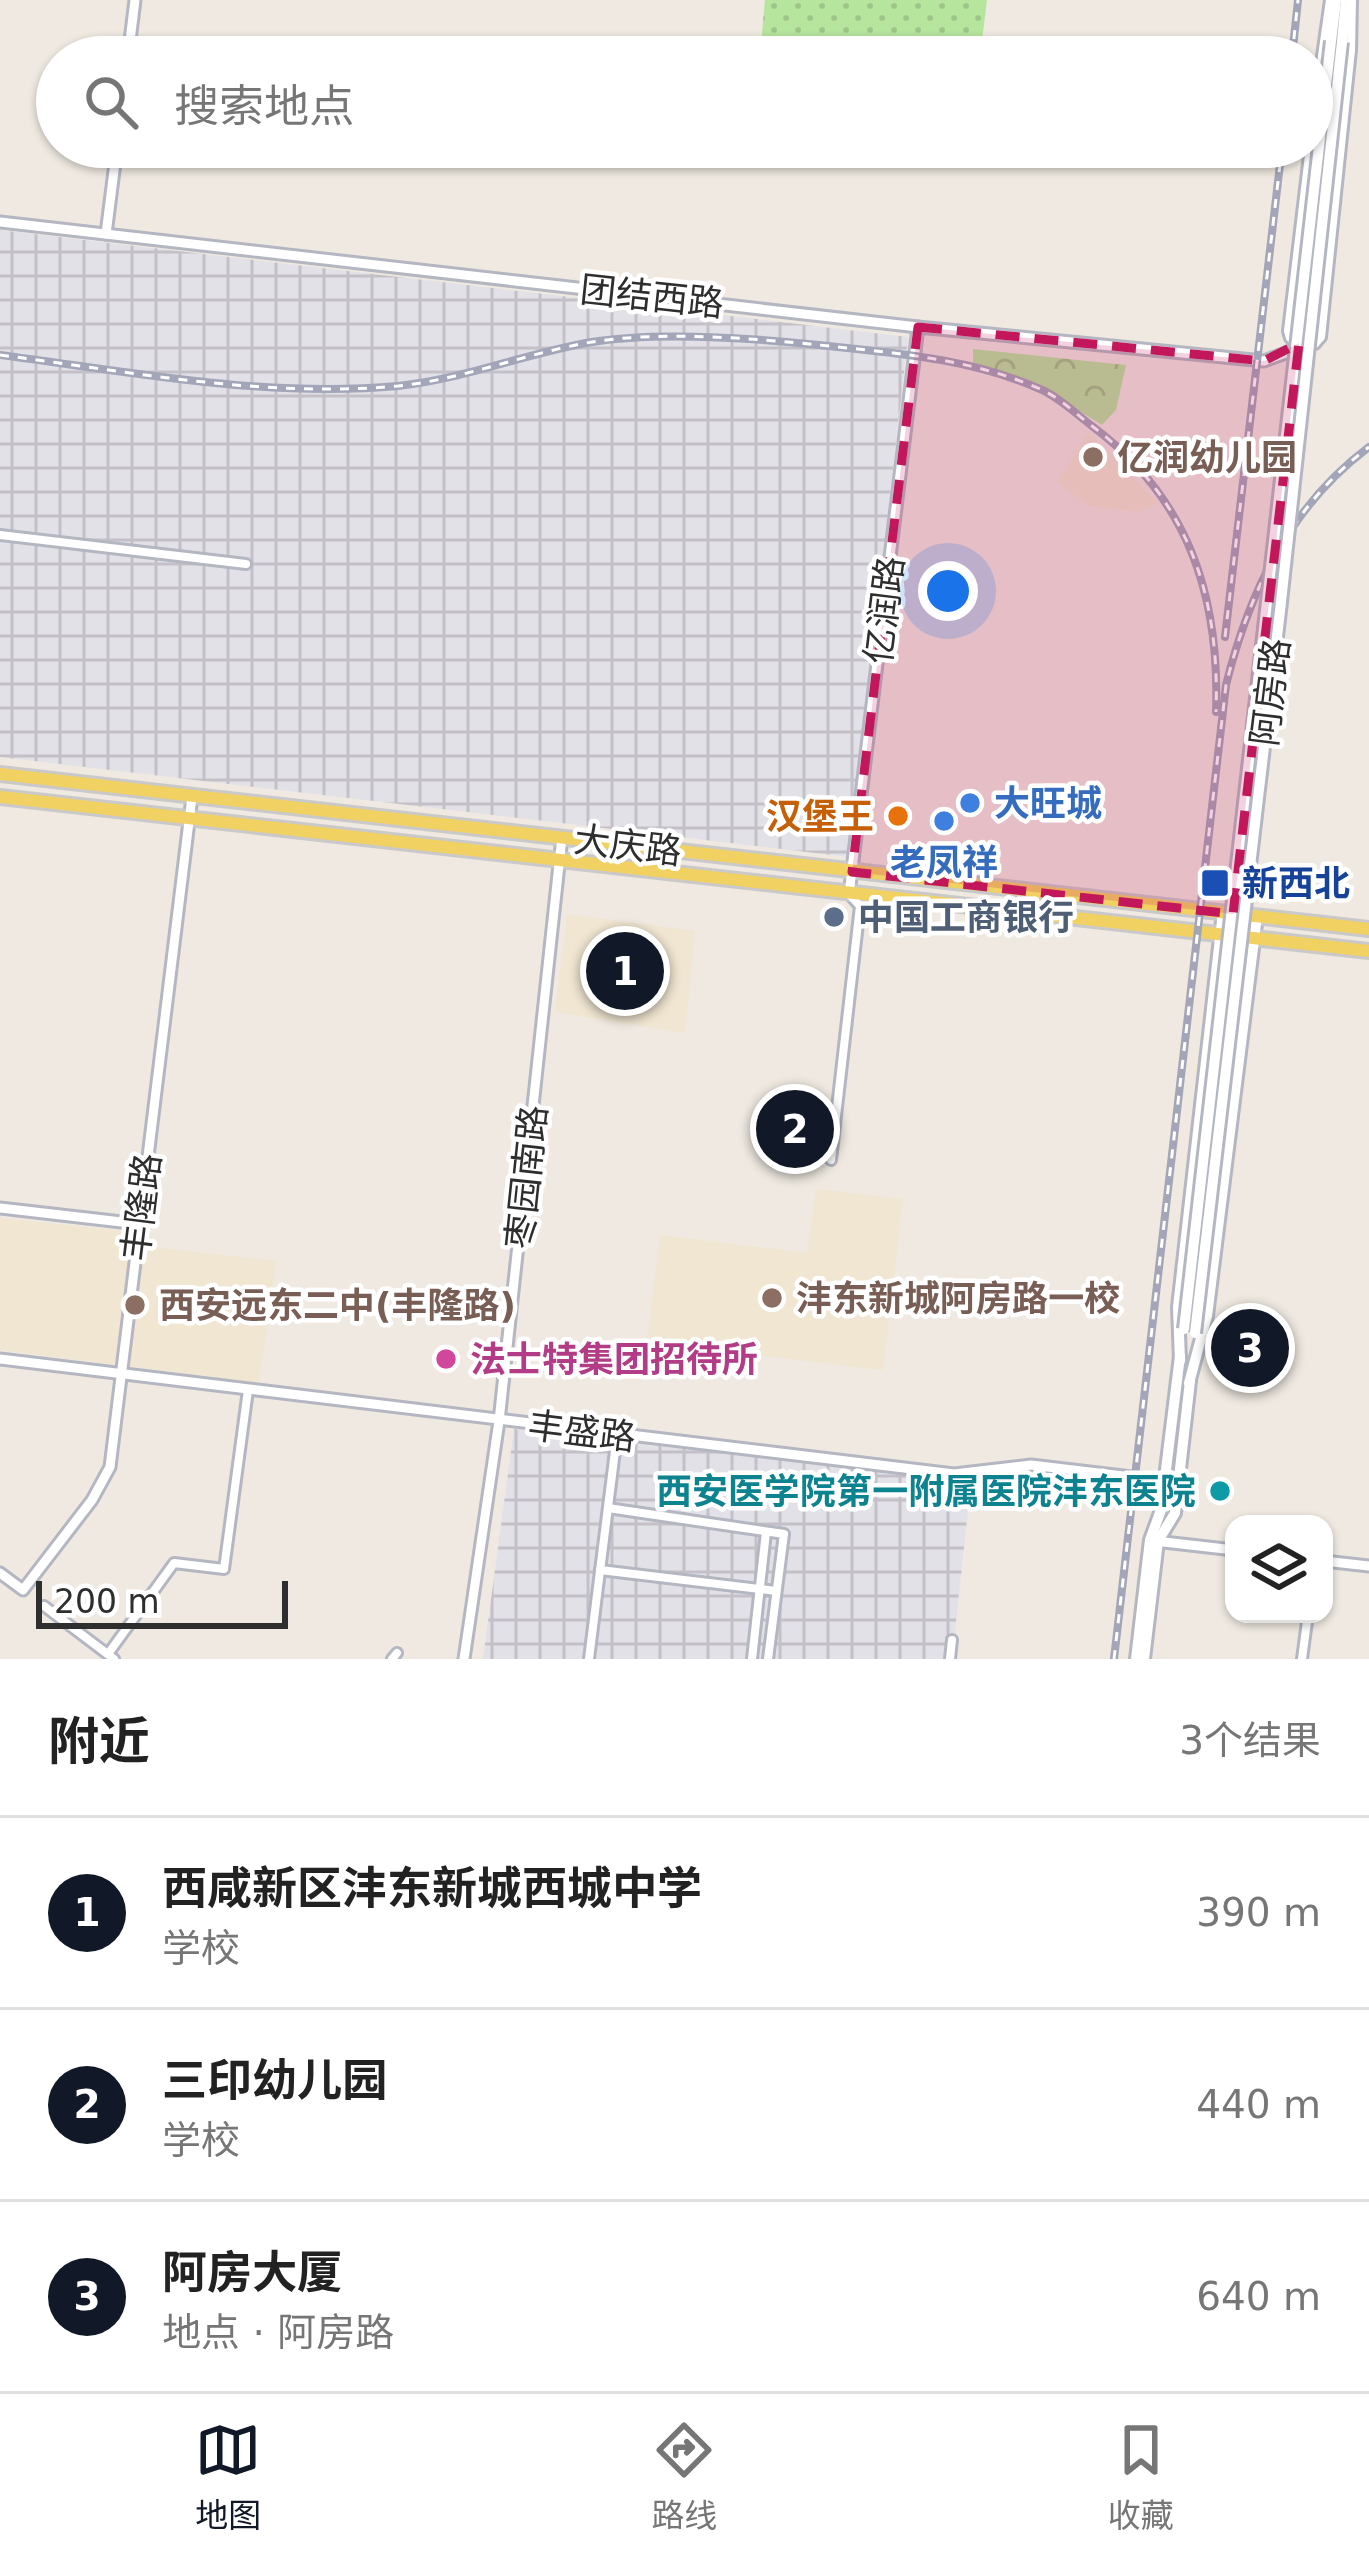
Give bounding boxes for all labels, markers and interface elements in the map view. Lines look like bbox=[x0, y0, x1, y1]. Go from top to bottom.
search box bbox=[36, 36, 1333, 168]
icon: search bbox=[78, 69, 144, 135]
text: 搜索地点 bbox=[174, 80, 354, 133]
street label: 团结西路 bbox=[578, 269, 726, 324]
place label: 亿润幼儿园 bbox=[1117, 437, 1297, 478]
marker: 亿润幼儿园 bbox=[1080, 444, 1106, 470]
street label: 亿润路 bbox=[858, 554, 911, 666]
your location bbox=[918, 561, 978, 621]
street label: 阿房路 bbox=[1244, 636, 1297, 748]
place label: 大旺城 bbox=[994, 783, 1102, 824]
marker: 大旺城 bbox=[957, 790, 983, 816]
place label: 汉堡王 bbox=[766, 796, 874, 837]
marker: 汉堡王 bbox=[885, 803, 911, 829]
marker: 老凤祥 bbox=[931, 808, 957, 834]
street label: 大庆路 bbox=[572, 819, 684, 872]
place label: 老凤祥 bbox=[890, 842, 998, 883]
place label: 新西北 bbox=[1242, 863, 1350, 904]
marker: 新西北 bbox=[1199, 867, 1231, 899]
place label: 中国工商银行 bbox=[858, 897, 1074, 938]
marker: 中国工商银行 bbox=[821, 904, 847, 930]
pin: 1 bbox=[586, 926, 664, 1016]
pin: 2 bbox=[756, 1084, 834, 1174]
street label: 枣园南路 bbox=[499, 1103, 554, 1251]
street label: 丰隆路 bbox=[115, 1151, 168, 1263]
place label: 沣东新城阿房路一校 bbox=[796, 1278, 1120, 1319]
place label: 西安远东二中(丰隆路) bbox=[159, 1285, 516, 1326]
marker: 沣东新城阿房路一校 bbox=[759, 1285, 785, 1311]
marker: 西安远东二中(丰隆路) bbox=[122, 1292, 148, 1318]
pin: 3 bbox=[1211, 1303, 1289, 1393]
place label: 法士特集团招待所 bbox=[470, 1339, 758, 1380]
marker: 法士特集团招待所 bbox=[433, 1346, 459, 1372]
street label: 丰盛路 bbox=[526, 1405, 638, 1458]
place label: 西安医学院第一附属医院沣东医院 bbox=[656, 1471, 1196, 1512]
marker: 西安医学院第一附属医院沣东医院 bbox=[1207, 1478, 1233, 1504]
map controls bbox=[1225, 1515, 1333, 1623]
button: layers bbox=[1225, 1515, 1333, 1623]
scale bar bbox=[36, 1575, 288, 1628]
text: 200 m bbox=[54, 1582, 160, 1621]
text: 附近 bbox=[48, 1712, 150, 1771]
text: 3个结果 bbox=[1179, 1718, 1321, 1763]
text: 西咸新区沣东新城西城中学 bbox=[162, 1862, 702, 1915]
text: 1 bbox=[73, 1890, 101, 1935]
text: 390 m bbox=[1196, 1890, 1321, 1935]
text: 学校 bbox=[162, 1926, 240, 1971]
text: 三印幼儿园 bbox=[162, 2054, 387, 2107]
text: 2 bbox=[73, 2082, 101, 2127]
text: 440 m bbox=[1196, 2082, 1321, 2127]
text: 学校 bbox=[162, 2118, 240, 2163]
text: 阿房大厦 bbox=[162, 2246, 342, 2299]
text: 3 bbox=[73, 2274, 101, 2319]
text: 640 m bbox=[1196, 2274, 1321, 2319]
text: 地点 · 阿房路 bbox=[162, 2310, 394, 2355]
tab: 地图 bbox=[195, 2417, 261, 2537]
tab: 路线 bbox=[651, 2417, 717, 2537]
tab: 收藏 bbox=[1108, 2417, 1174, 2537]

